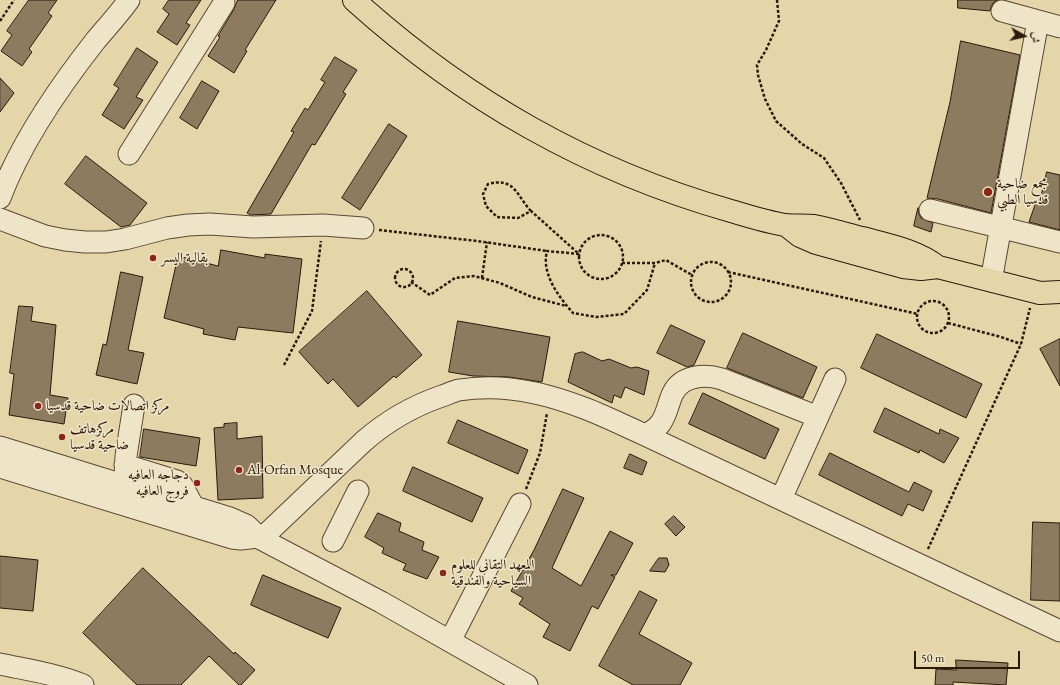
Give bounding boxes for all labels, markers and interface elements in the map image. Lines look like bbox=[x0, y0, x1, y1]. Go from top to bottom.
north arrow bbox=[1004, 16, 1044, 56]
text: ش bbox=[1028, 31, 1044, 44]
place label: مجمع ضاحية قدسيا الطبي bbox=[997, 176, 1048, 208]
marker: مجمع ضاحية قدسيا الطبي bbox=[982, 186, 994, 198]
place label: بقالية اليسر bbox=[161, 250, 208, 266]
marker: بقالية اليسر bbox=[148, 253, 158, 263]
place label: مركز اتصالات ضاحية قدسيا bbox=[46, 398, 169, 414]
marker: مركز اتصالات ضاحية قدسيا bbox=[33, 401, 43, 411]
place label: مركزهاتف ضاحية قدسيا bbox=[70, 421, 129, 454]
marker: مركزهاتف ضاحية قدسيا bbox=[57, 432, 67, 442]
place label: Al-Orfan Mosque bbox=[247, 462, 343, 478]
marker: Al-Orfan Mosque bbox=[234, 465, 244, 475]
place label: دجاجه العافيه فروج العافيه bbox=[128, 467, 189, 500]
marker: دجاجه العافيه فروج العافيه bbox=[192, 478, 202, 488]
place label: المعهد التقاني للعلوم السياحية والفندقية bbox=[451, 557, 534, 590]
marker: المعهد التقاني للعلوم السياحية والفندقية bbox=[438, 568, 448, 578]
scale bar bbox=[916, 643, 1022, 669]
text: 50 m bbox=[921, 650, 944, 666]

